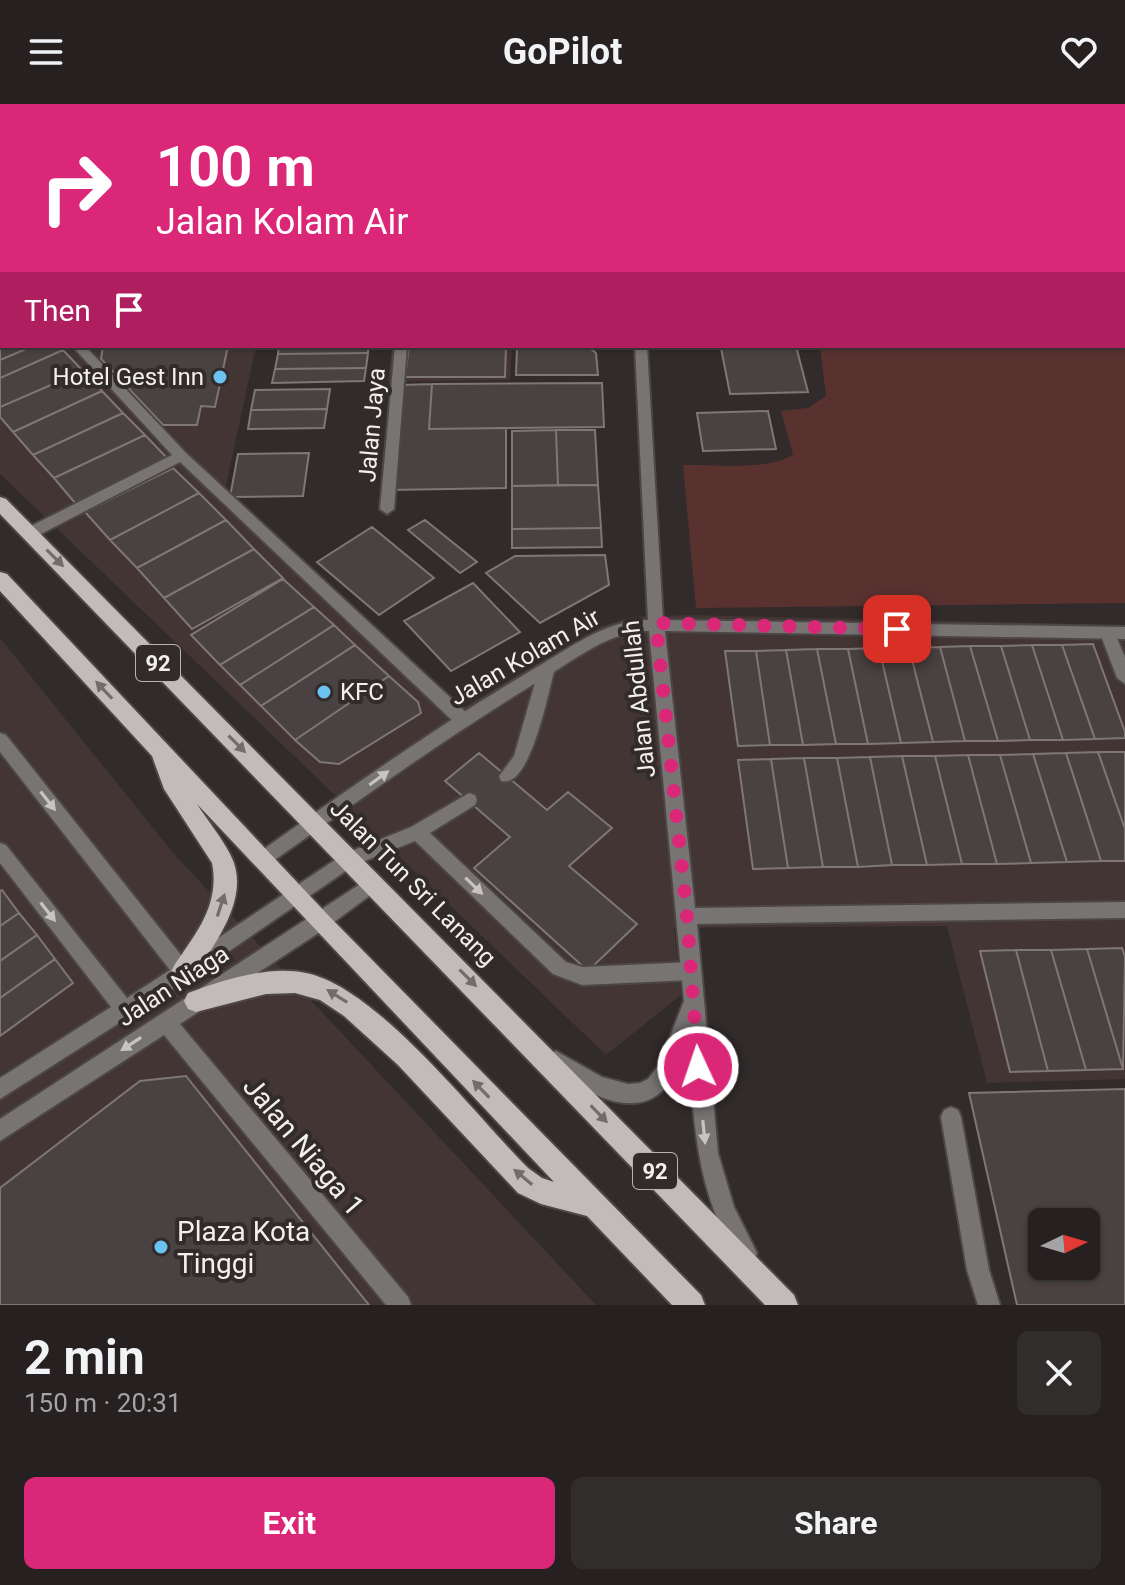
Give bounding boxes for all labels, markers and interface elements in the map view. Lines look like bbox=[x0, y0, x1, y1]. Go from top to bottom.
icon: menu bbox=[24, 30, 68, 74]
icon: heart bbox=[1057, 30, 1101, 74]
text: GoPilot bbox=[503, 31, 622, 73]
text: 100 m bbox=[156, 134, 315, 200]
icon: right bbox=[24, 136, 128, 240]
text: Jalan Kolam Air bbox=[156, 201, 409, 243]
icon: arrive bbox=[107, 288, 151, 332]
text: Then bbox=[24, 293, 91, 328]
place label: Hotel Gest Inn bbox=[53, 363, 204, 391]
street label: Jalan Jaya bbox=[353, 367, 391, 483]
marker: Hotel Gest Inn bbox=[211, 368, 229, 386]
one-way arrow bbox=[45, 548, 63, 567]
pin bbox=[863, 595, 931, 663]
street label: Jalan Kolam Air bbox=[445, 603, 605, 711]
icon: arrive bbox=[875, 607, 919, 651]
street label: Jalan Abdullah bbox=[617, 619, 661, 779]
road number: 92 bbox=[136, 645, 180, 681]
place label: KFC bbox=[340, 678, 384, 706]
one-way arrow bbox=[95, 680, 113, 699]
marker: KFC bbox=[315, 683, 333, 701]
one-way arrow bbox=[227, 734, 246, 753]
one-way arrow bbox=[368, 770, 390, 786]
one-way arrow bbox=[40, 791, 56, 811]
street label: Jalan Tun Sri Lanang bbox=[324, 794, 502, 972]
one-way arrow bbox=[464, 877, 483, 895]
one-way arrow bbox=[216, 893, 228, 917]
one-way arrow bbox=[39, 902, 56, 922]
street label: Jalan Niaga bbox=[112, 940, 234, 1032]
one-way arrow bbox=[458, 968, 477, 987]
one-way arrow bbox=[326, 989, 349, 1004]
position arrow bbox=[656, 1025, 740, 1109]
one-way arrow bbox=[121, 1037, 142, 1052]
street label: Jalan Niaga 1 bbox=[236, 1070, 371, 1222]
one-way arrow bbox=[473, 1080, 491, 1099]
one-way arrow bbox=[590, 1104, 608, 1123]
one-way arrow bbox=[698, 1120, 711, 1145]
road number: 92 bbox=[633, 1153, 677, 1189]
one-way arrow bbox=[512, 1169, 533, 1186]
north arrow bbox=[1028, 1208, 1100, 1280]
map controls bbox=[1028, 1208, 1100, 1280]
place label: Plaza Kota Tinggi bbox=[177, 1215, 310, 1280]
marker: Plaza Kota Tinggi bbox=[152, 1238, 170, 1256]
text: 2 min bbox=[24, 1329, 145, 1386]
button: close bbox=[1017, 1331, 1101, 1415]
text: 150 m · 20:31 bbox=[24, 1388, 182, 1418]
button: Exit bbox=[24, 1477, 555, 1569]
button: Share bbox=[571, 1477, 1101, 1569]

